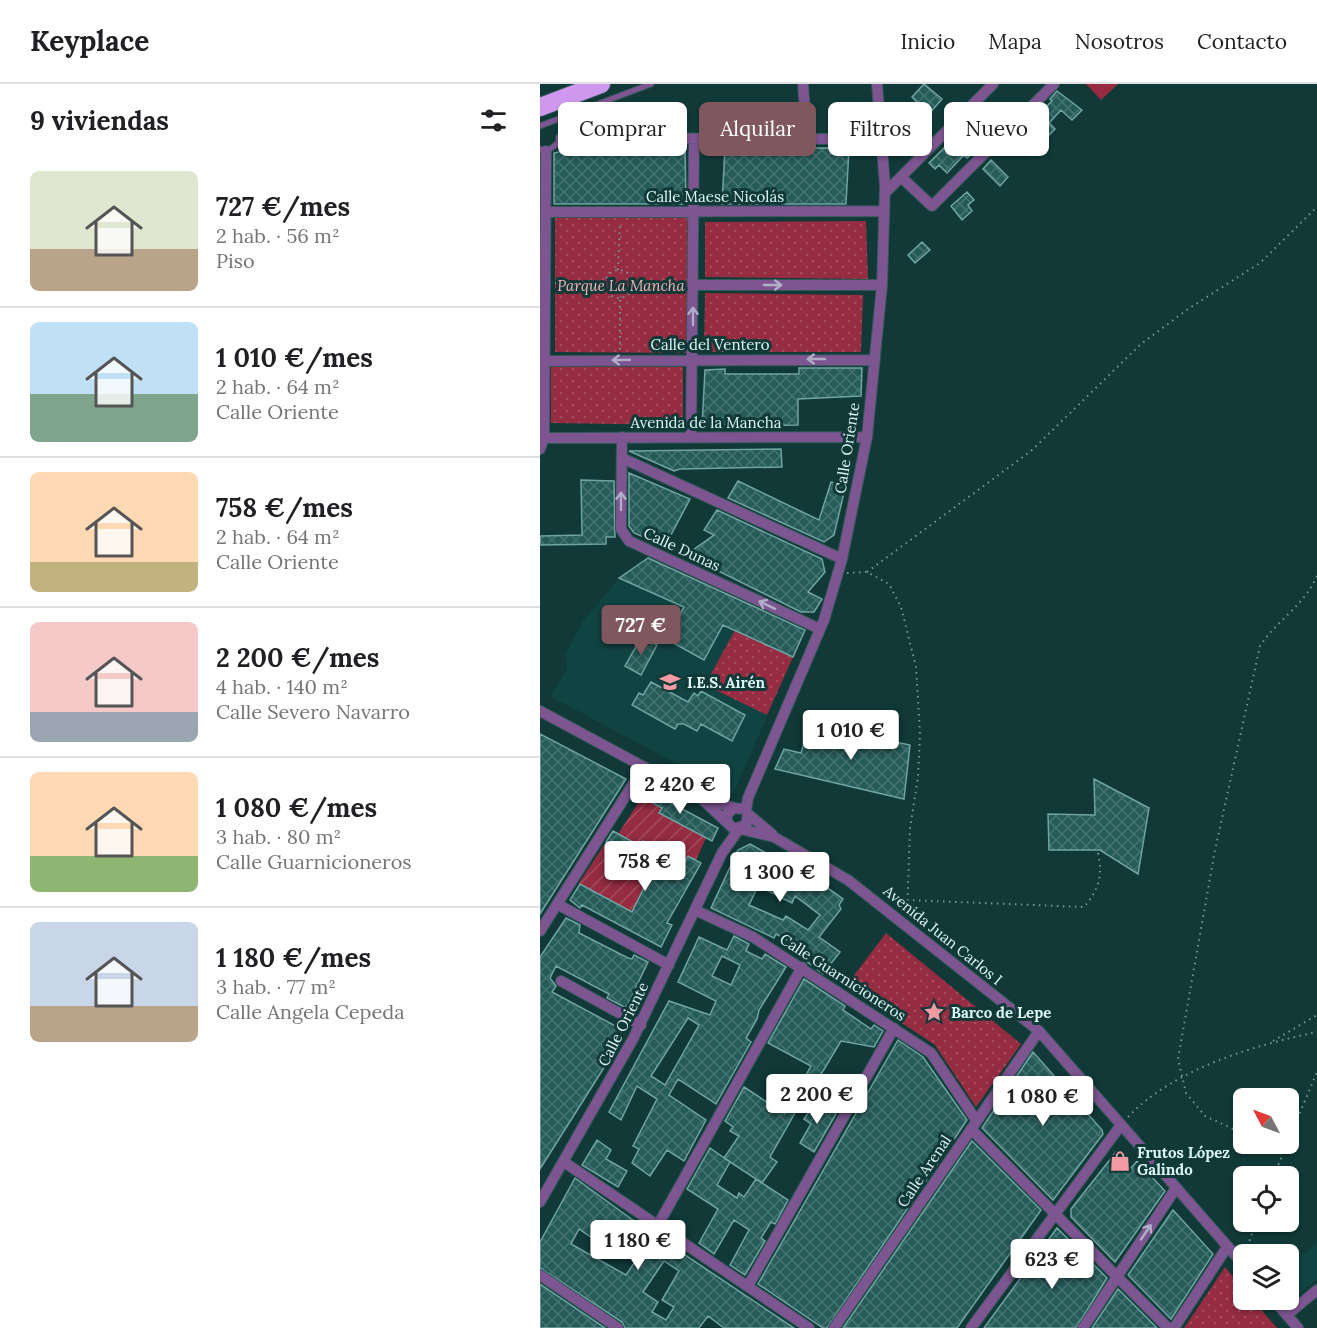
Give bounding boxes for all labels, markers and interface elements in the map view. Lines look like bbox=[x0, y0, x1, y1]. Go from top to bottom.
text: Keyplace bbox=[30, 23, 149, 59]
text: Inicio bbox=[900, 28, 955, 55]
text: Mapa bbox=[988, 28, 1042, 55]
text: Nosotros bbox=[1075, 28, 1164, 55]
text: Contacto bbox=[1197, 28, 1287, 55]
chip: Comprar bbox=[558, 102, 687, 156]
chip: Alquilar bbox=[699, 102, 816, 156]
chip: Filtros bbox=[828, 102, 932, 156]
chip: Nuevo bbox=[944, 102, 1049, 156]
text: 9 viviendas bbox=[30, 104, 169, 137]
icon: filters bbox=[477, 104, 510, 137]
street label: Calle Maese Nicolás bbox=[646, 187, 784, 206]
text: 727 €/mes bbox=[216, 190, 350, 223]
icon: home bbox=[78, 195, 150, 267]
text: 2 hab. · 56 m² bbox=[216, 223, 340, 248]
text: Piso bbox=[216, 248, 255, 273]
park label: Parque La Mancha bbox=[557, 276, 685, 295]
one-way arrow bbox=[762, 279, 782, 291]
one-way arrow bbox=[687, 306, 699, 326]
street label: Calle del Ventero bbox=[651, 335, 770, 354]
text: 1 010 €/mes bbox=[216, 341, 373, 374]
icon: home bbox=[78, 346, 150, 418]
one-way arrow bbox=[807, 353, 827, 365]
one-way arrow bbox=[612, 354, 632, 366]
text: 2 hab. · 64 m² bbox=[216, 374, 340, 399]
text: Calle Oriente bbox=[216, 399, 339, 424]
street label: Calle Oriente bbox=[830, 401, 864, 495]
street label: Avenida de la Mancha bbox=[630, 413, 782, 432]
text: 758 €/mes bbox=[216, 491, 353, 524]
one-way arrow bbox=[616, 491, 627, 511]
icon: home bbox=[78, 496, 150, 568]
street label: Calle Dunas bbox=[641, 523, 723, 575]
text: 2 hab. · 64 m² bbox=[216, 524, 340, 549]
text: Calle Oriente bbox=[216, 549, 339, 574]
one-way arrow bbox=[758, 598, 776, 610]
pin: 727 € bbox=[599, 605, 683, 656]
text: 727 € bbox=[616, 612, 666, 637]
text: 2 200 €/mes bbox=[216, 641, 379, 674]
icon: home bbox=[78, 646, 150, 718]
school or university icon: I.E.S. Airén bbox=[658, 670, 682, 694]
place label: I.E.S. Airén bbox=[687, 673, 766, 692]
text: 4 hab. · 140 m² bbox=[216, 674, 348, 699]
text: Calle Severo Navarro bbox=[216, 699, 410, 724]
pin: 1 010 € bbox=[796, 710, 906, 761]
text: 1 010 € bbox=[817, 717, 885, 742]
pin: 2 420 € bbox=[625, 764, 735, 815]
text: 2 420 € bbox=[644, 771, 716, 796]
text: 1 080 €/mes bbox=[216, 791, 377, 824]
icon: home bbox=[78, 796, 150, 868]
text: 3 hab. · 80 m² bbox=[216, 824, 341, 849]
pin: 758 € bbox=[603, 841, 687, 892]
text: 758 € bbox=[618, 848, 672, 873]
text: Calle Guarnicioneros bbox=[216, 849, 412, 874]
pin: 1 300 € bbox=[725, 852, 835, 903]
text: 1 300 € bbox=[744, 859, 816, 884]
street label: Avenida Juan Carlos I bbox=[879, 881, 1006, 989]
street label: Calle Guarnicioneros bbox=[776, 929, 910, 1025]
text: 1 180 €/mes bbox=[216, 941, 371, 974]
icon: home bbox=[78, 946, 150, 1018]
text: 3 hab. · 77 m² bbox=[216, 974, 336, 999]
street label: Calle Oriente bbox=[594, 979, 652, 1069]
text: Calle Angela Cepeda bbox=[216, 999, 405, 1024]
place icon: Barco de Lepe bbox=[922, 1000, 946, 1024]
place label: Barco de Lepe bbox=[951, 1003, 1051, 1022]
pin: 2 200 € bbox=[762, 1074, 872, 1125]
pin: 1 080 € bbox=[988, 1076, 1098, 1127]
text: 2 200 € bbox=[780, 1081, 854, 1106]
text: 1 080 € bbox=[1007, 1083, 1079, 1108]
north arrow bbox=[1233, 1088, 1299, 1154]
map controls bbox=[1233, 1088, 1299, 1310]
street label: Calle Arenal bbox=[893, 1131, 955, 1211]
place label: Frutos López Galindo bbox=[1137, 1143, 1230, 1179]
shop icon: Frutos López Galindo bbox=[1108, 1149, 1132, 1173]
button: locate bbox=[1233, 1166, 1299, 1232]
pin: 1 180 € bbox=[583, 1220, 693, 1271]
one-way arrow bbox=[1140, 1224, 1152, 1241]
text: 1 180 € bbox=[604, 1227, 672, 1252]
pin: 623 € bbox=[1010, 1239, 1094, 1290]
button: layers bbox=[1233, 1244, 1299, 1310]
text: 623 € bbox=[1025, 1246, 1079, 1271]

